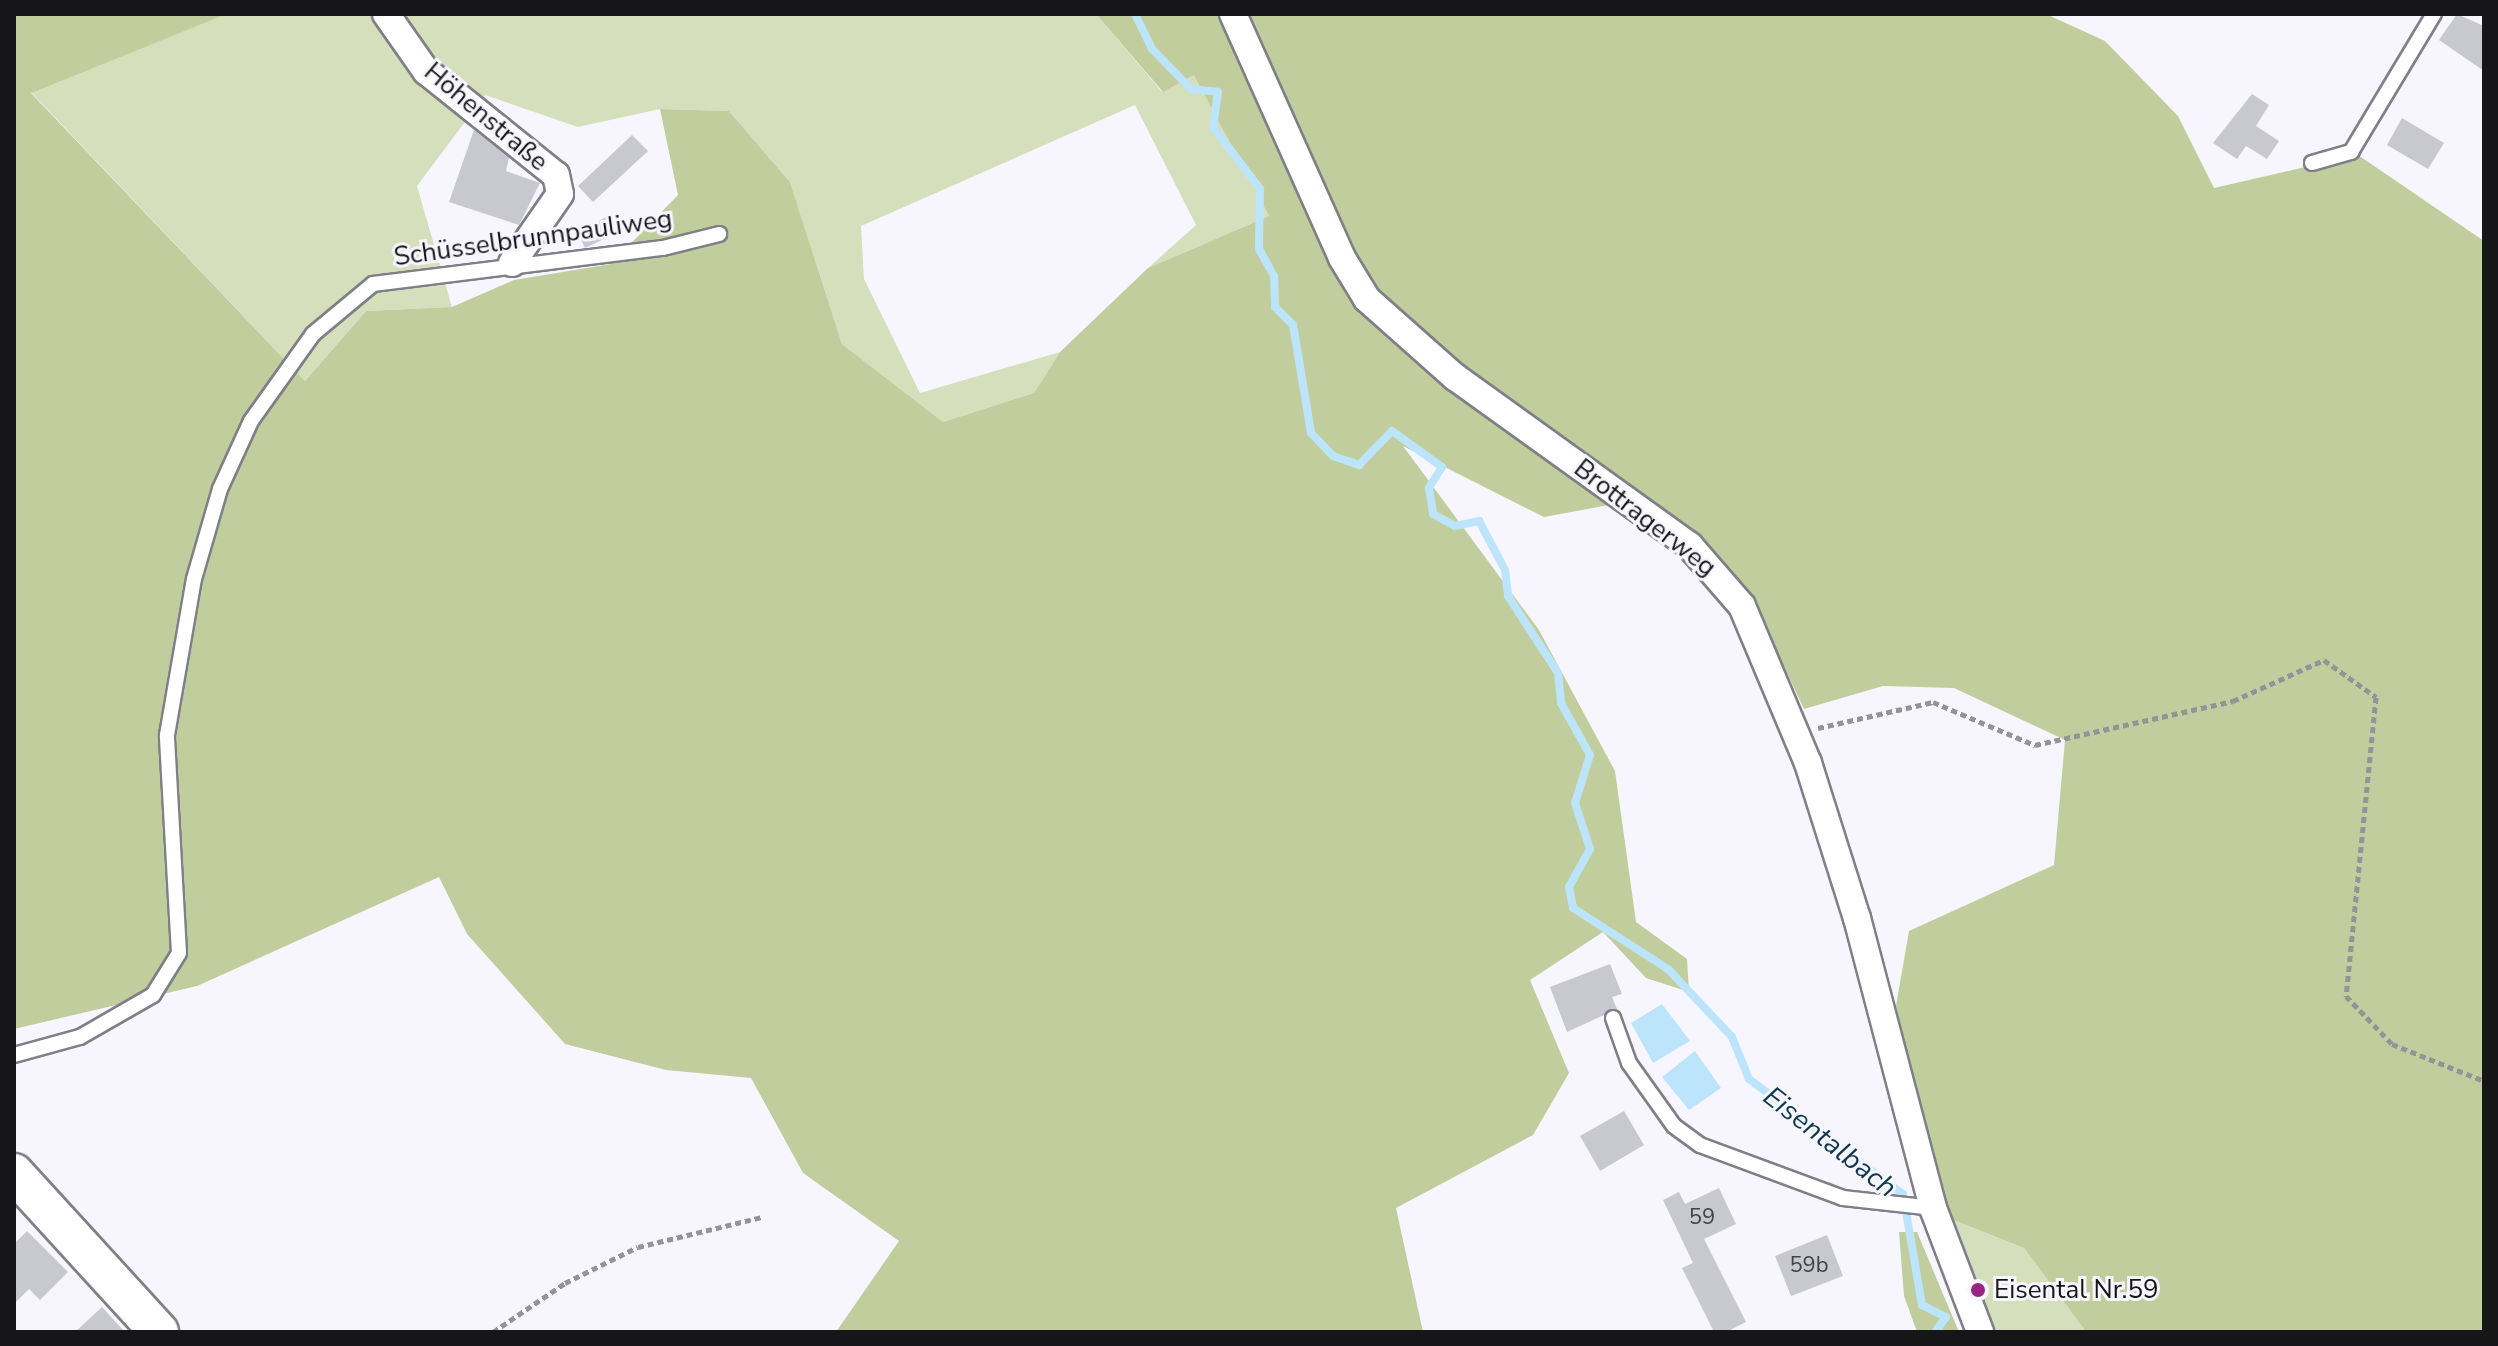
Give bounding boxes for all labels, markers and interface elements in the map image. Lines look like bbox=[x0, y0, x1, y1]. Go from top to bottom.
street label: Höhenstraße bbox=[418, 56, 554, 178]
street label: Schüsselbrunnpauliweg bbox=[392, 203, 674, 273]
street label: Brottragerweg bbox=[1568, 453, 1722, 583]
water label: Eisentalbach bbox=[1757, 1079, 1903, 1205]
house number: 59 bbox=[1689, 1205, 1715, 1231]
house number: 59b bbox=[1789, 1253, 1829, 1279]
place label: Eisental Nr.59 bbox=[1994, 1274, 2159, 1306]
marker: Eisental Nr.59 bbox=[1969, 1281, 1987, 1299]

